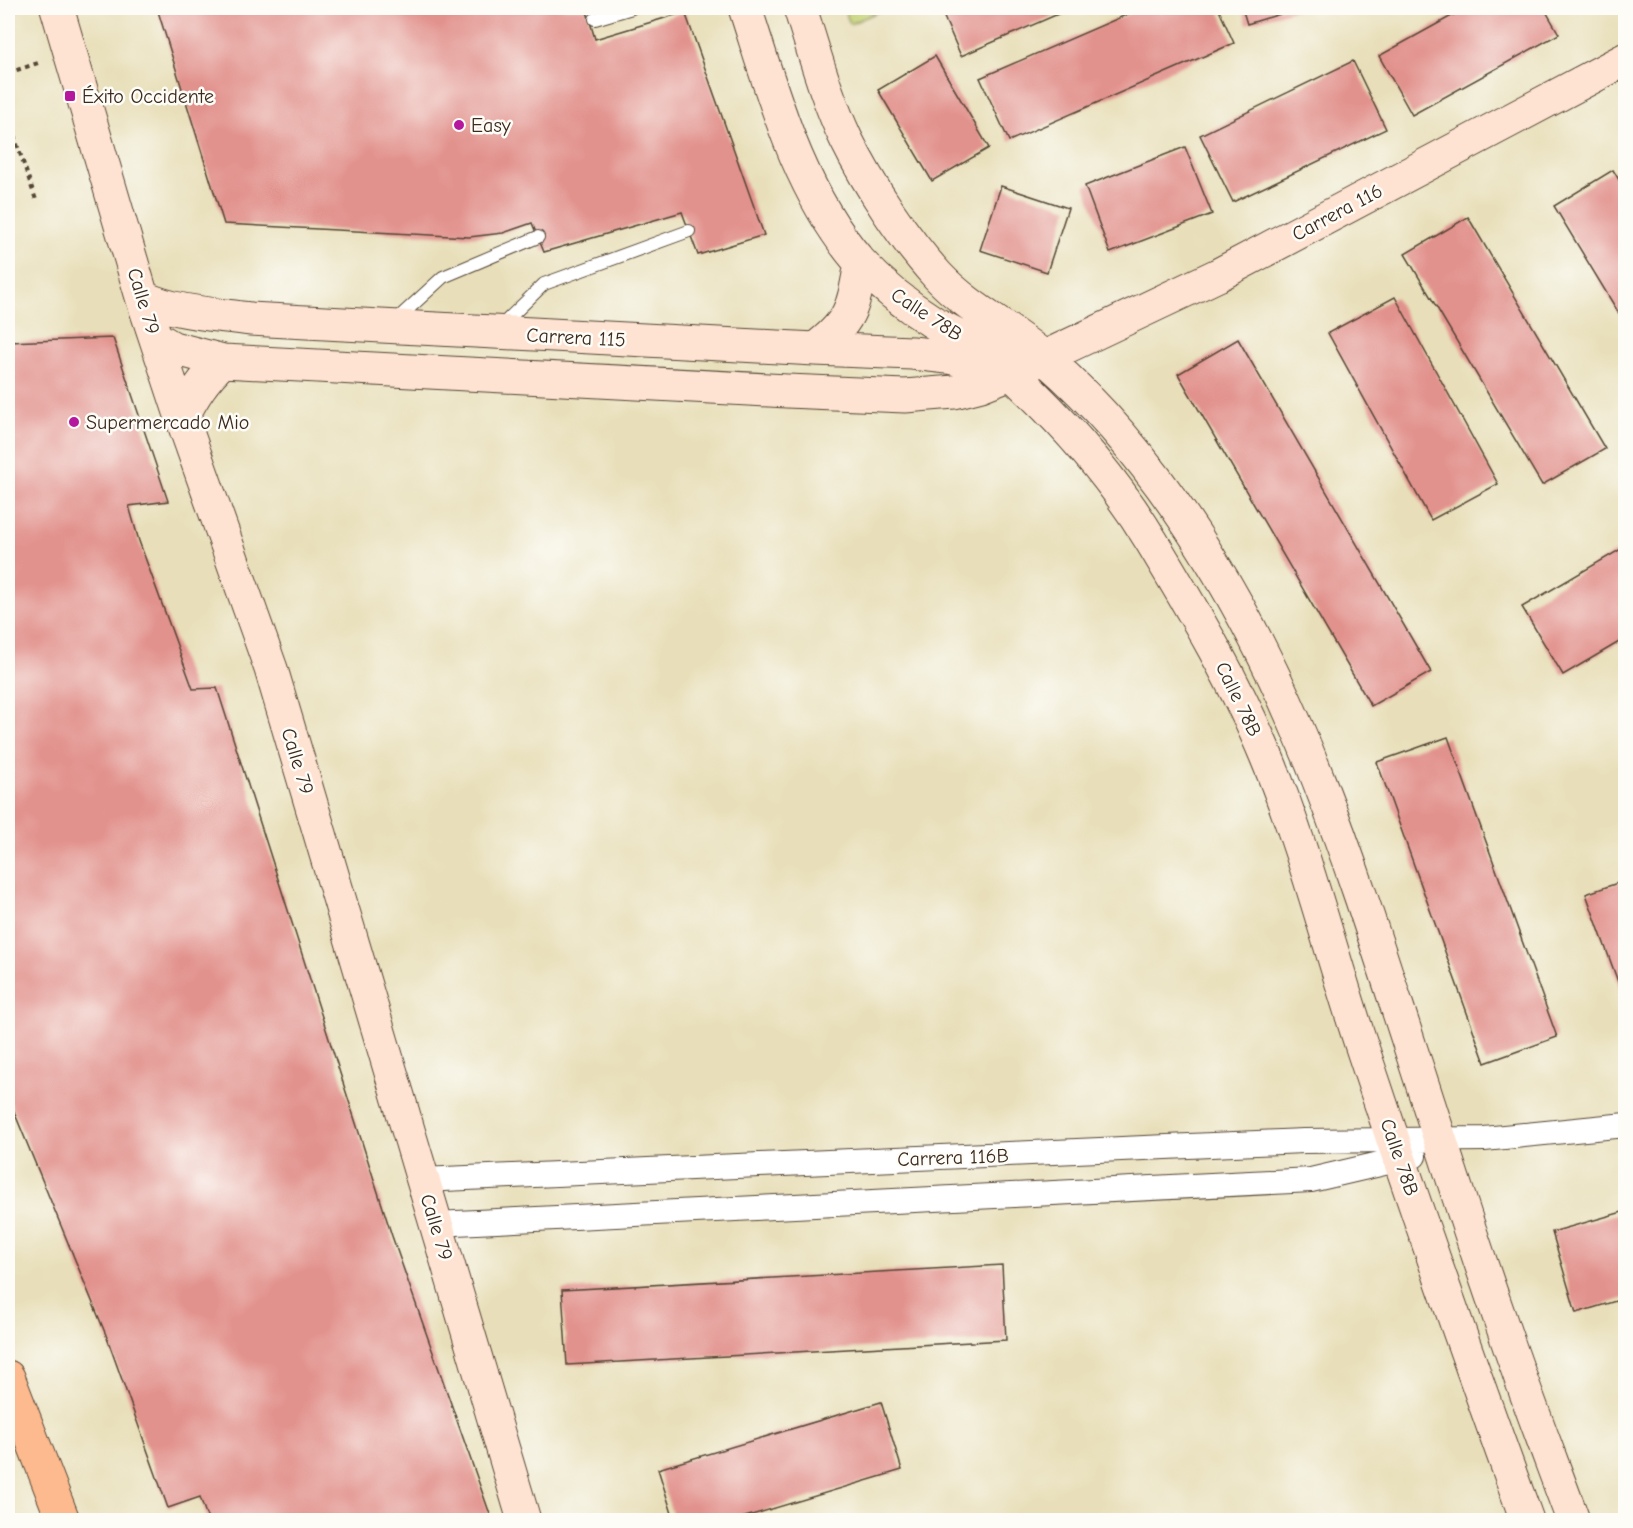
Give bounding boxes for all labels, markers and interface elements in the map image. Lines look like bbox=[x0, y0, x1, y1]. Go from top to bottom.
place label: Éxito Occidente bbox=[82, 85, 214, 108]
marker: Éxito Occidente bbox=[63, 89, 77, 103]
place label: Easy bbox=[471, 114, 511, 137]
marker: Easy bbox=[452, 118, 466, 132]
street label: Carrera 116 bbox=[1288, 179, 1387, 246]
street label: Calle 79 bbox=[123, 265, 164, 337]
street label: Calle 78B bbox=[887, 283, 967, 346]
street label: Carrera 115 bbox=[526, 323, 626, 352]
place label: Supermercado Mio bbox=[86, 411, 249, 434]
marker: Supermercado Mio bbox=[67, 415, 81, 429]
street label: Calle 78B bbox=[1211, 658, 1266, 740]
street label: Calle 79 bbox=[277, 725, 318, 797]
street label: Calle 78B bbox=[1376, 1116, 1423, 1199]
street label: Carrera 116B bbox=[897, 1144, 1009, 1171]
street label: Calle 79 bbox=[416, 1191, 457, 1263]

